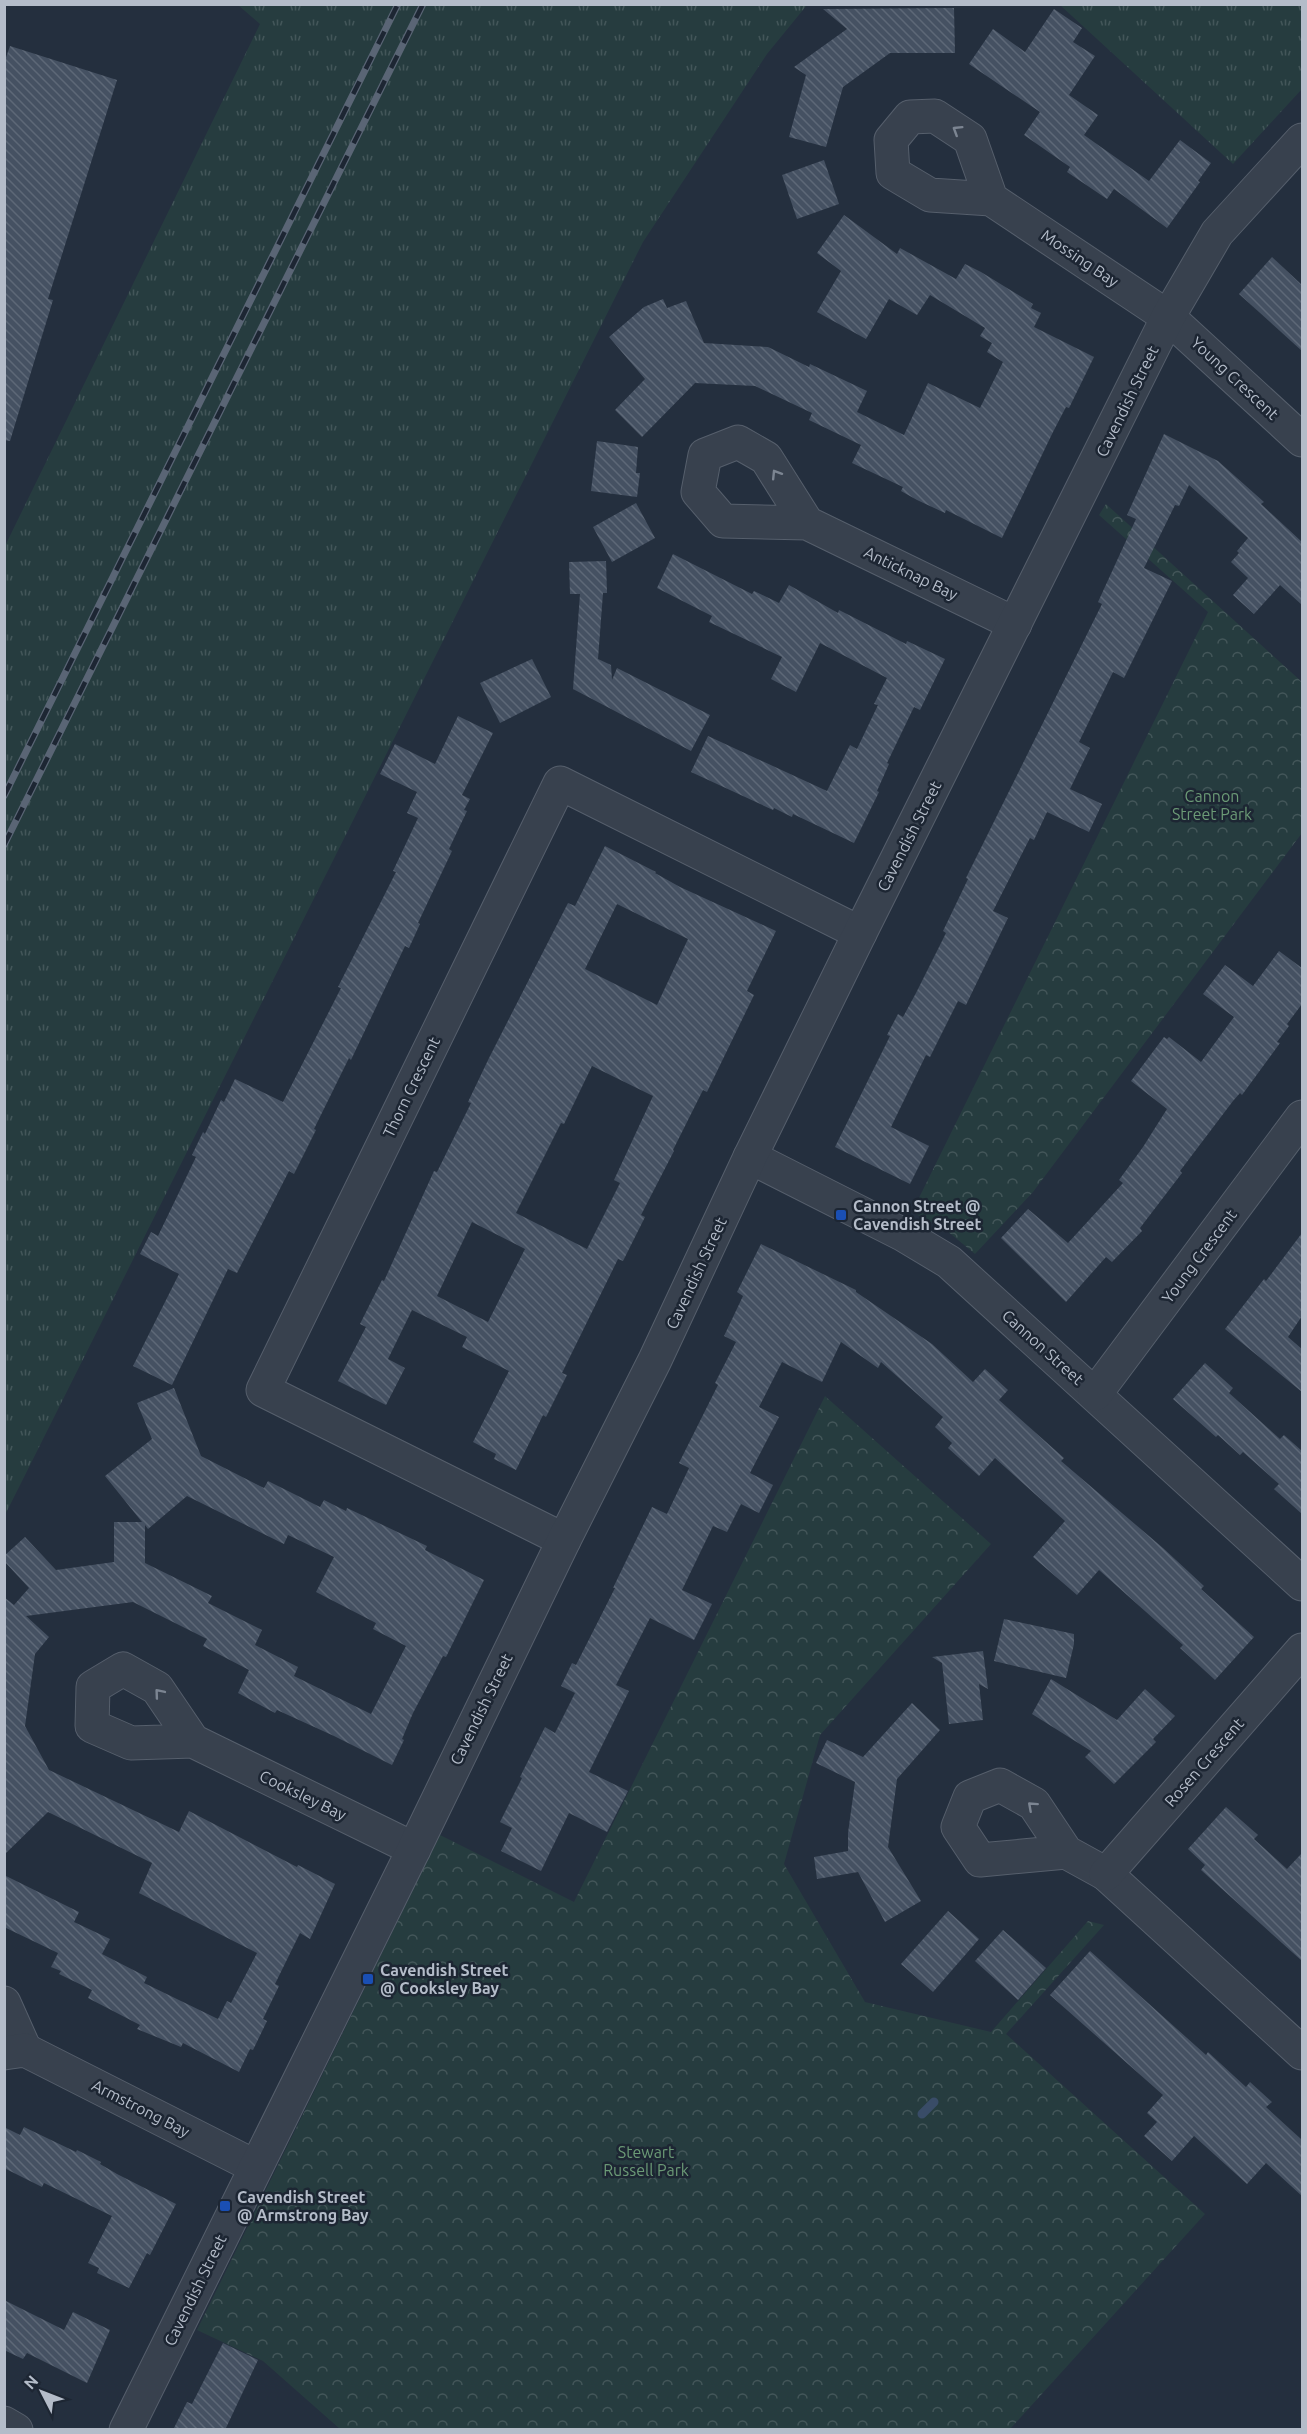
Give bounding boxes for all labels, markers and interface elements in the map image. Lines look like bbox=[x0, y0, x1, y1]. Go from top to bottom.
one-way arrow bbox=[953, 126, 963, 138]
street label: Mossing Bay bbox=[1038, 226, 1122, 291]
street label: Young Crescent bbox=[1188, 333, 1283, 423]
street label: Cavendish Street bbox=[1092, 342, 1162, 460]
one-way arrow bbox=[773, 469, 784, 480]
street label: Anticknap Bay bbox=[861, 543, 961, 604]
street label: Cavendish Street bbox=[873, 777, 945, 894]
park label: Cannon Street Park bbox=[1172, 787, 1252, 823]
street label: Thorn Crescent bbox=[379, 1033, 443, 1140]
place label: Cannon Street @ Cavendish Street bbox=[853, 1197, 981, 1233]
street label: Young Crescent bbox=[1158, 1205, 1240, 1306]
marker: Cannon Street @ Cavendish Street bbox=[834, 1208, 848, 1222]
street label: Cavendish Street bbox=[662, 1214, 730, 1332]
street label: Cannon Street bbox=[999, 1306, 1088, 1389]
street label: Cavendish Street bbox=[446, 1650, 516, 1768]
one-way arrow bbox=[156, 1689, 167, 1700]
street label: Rosen Crescent bbox=[1161, 1714, 1248, 1810]
street label: Cooksley Bay bbox=[257, 1766, 349, 1824]
one-way arrow bbox=[1027, 1802, 1038, 1813]
place label: Cavendish Street @ Cooksley Bay bbox=[380, 1961, 508, 1997]
marker: Cavendish Street @ Cooksley Bay bbox=[361, 1972, 375, 1986]
street label: Armstrong Bay bbox=[89, 2076, 193, 2140]
park label: Stewart Russell Park bbox=[603, 2143, 689, 2179]
place label: Cavendish Street @ Armstrong Bay bbox=[237, 2188, 369, 2224]
marker: Cavendish Street @ Armstrong Bay bbox=[218, 2199, 232, 2213]
street label: Cavendish Street bbox=[160, 2231, 230, 2349]
north arrow bbox=[12, 2362, 72, 2422]
text: N bbox=[20, 2372, 42, 2392]

